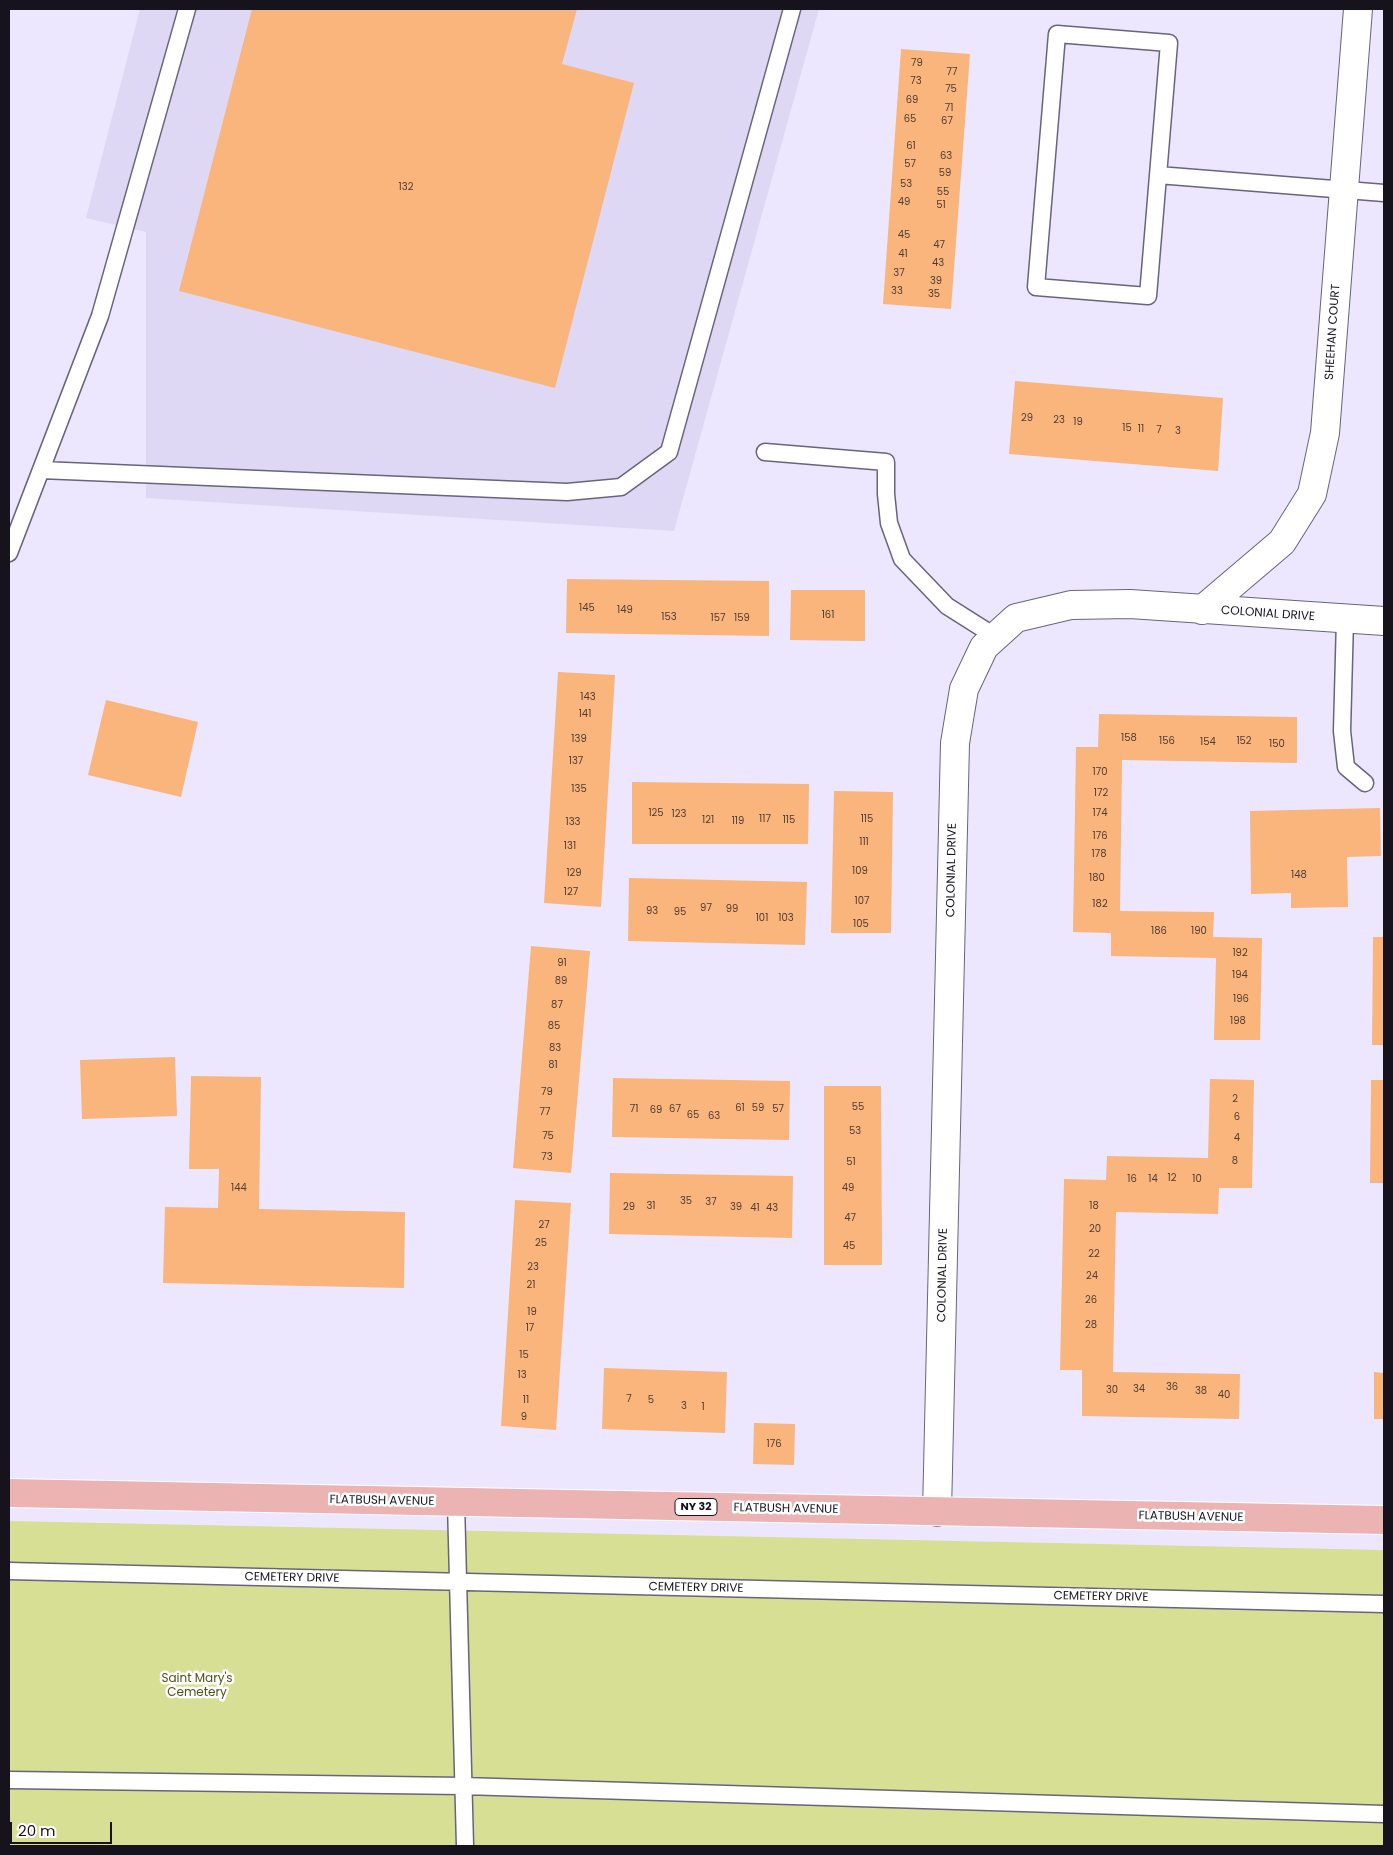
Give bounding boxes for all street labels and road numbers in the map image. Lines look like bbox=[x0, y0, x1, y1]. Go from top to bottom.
street label: SHEEHAN COURT bbox=[1322, 283, 1344, 381]
street label: COLONIAL DRIVE bbox=[1221, 604, 1315, 624]
street label: COLONIAL DRIVE bbox=[944, 823, 960, 917]
street label: COLONIAL DRIVE bbox=[935, 1228, 951, 1322]
street label: FLATBUSH AVENUE bbox=[329, 1493, 435, 1509]
road number: NY 32 bbox=[675, 1498, 717, 1515]
street label: FLATBUSH AVENUE bbox=[733, 1501, 839, 1517]
street label: FLATBUSH AVENUE bbox=[1138, 1509, 1244, 1525]
street label: CEMETERY DRIVE bbox=[244, 1570, 340, 1586]
street label: CEMETERY DRIVE bbox=[648, 1580, 744, 1596]
street label: CEMETERY DRIVE bbox=[1053, 1589, 1149, 1605]

